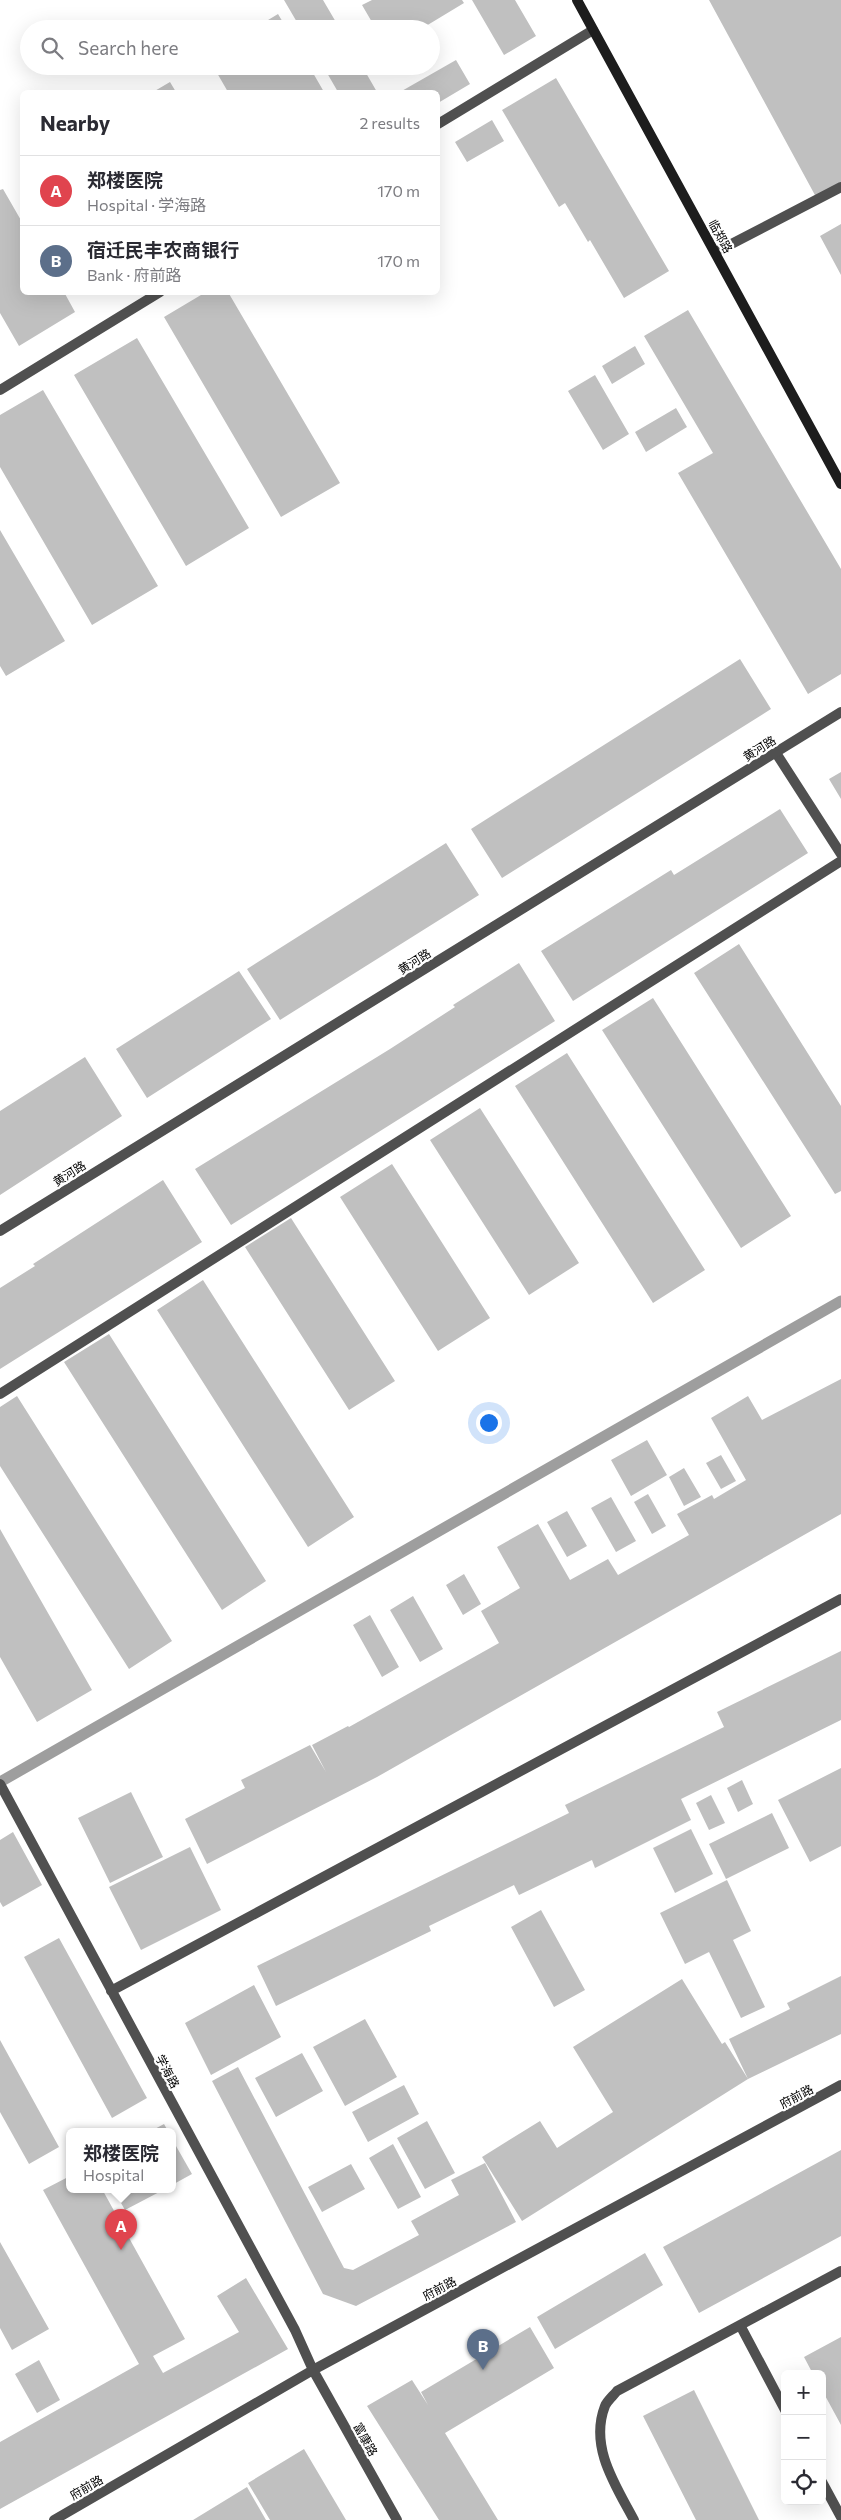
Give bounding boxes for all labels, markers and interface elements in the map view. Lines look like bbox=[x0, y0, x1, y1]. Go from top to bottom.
search box bbox=[20, 20, 440, 75]
icon: search bbox=[38, 34, 66, 62]
text: Search here bbox=[78, 36, 178, 59]
text: Nearby bbox=[40, 110, 110, 135]
text: 2 results bbox=[359, 113, 420, 132]
text: 郑楼医院 bbox=[87, 168, 163, 191]
text: A bbox=[50, 181, 62, 200]
text: 170 m bbox=[377, 181, 420, 200]
text: Hospital · 学海路 bbox=[87, 195, 206, 214]
street label: 临郑路 bbox=[706, 217, 736, 255]
text: 宿迁民丰农商银行 bbox=[87, 238, 239, 261]
text: B bbox=[51, 251, 61, 270]
text: 170 m bbox=[377, 251, 420, 270]
text: Bank · 府前路 bbox=[87, 265, 181, 284]
street label: 黄河路 bbox=[740, 733, 778, 763]
street label: 黄河路 bbox=[395, 946, 433, 976]
street label: 黄河路 bbox=[50, 1158, 88, 1188]
your location bbox=[476, 1410, 502, 1436]
street label: 学海路 bbox=[153, 2052, 183, 2090]
street label: 府前路 bbox=[777, 2081, 815, 2111]
popup bbox=[66, 2128, 176, 2193]
text: 郑楼医院 bbox=[83, 2141, 159, 2164]
text: Hospital bbox=[83, 2165, 144, 2184]
pin: A bbox=[105, 2209, 137, 2250]
street label: 府前路 bbox=[420, 2273, 458, 2303]
pin: B bbox=[467, 2329, 499, 2370]
map controls bbox=[781, 2370, 826, 2505]
button: + bbox=[781, 2370, 826, 2415]
button: − bbox=[781, 2415, 826, 2460]
street label: 富康路 bbox=[351, 2420, 381, 2458]
button: locate bbox=[781, 2460, 826, 2505]
street label: 府前路 bbox=[67, 2472, 105, 2502]

